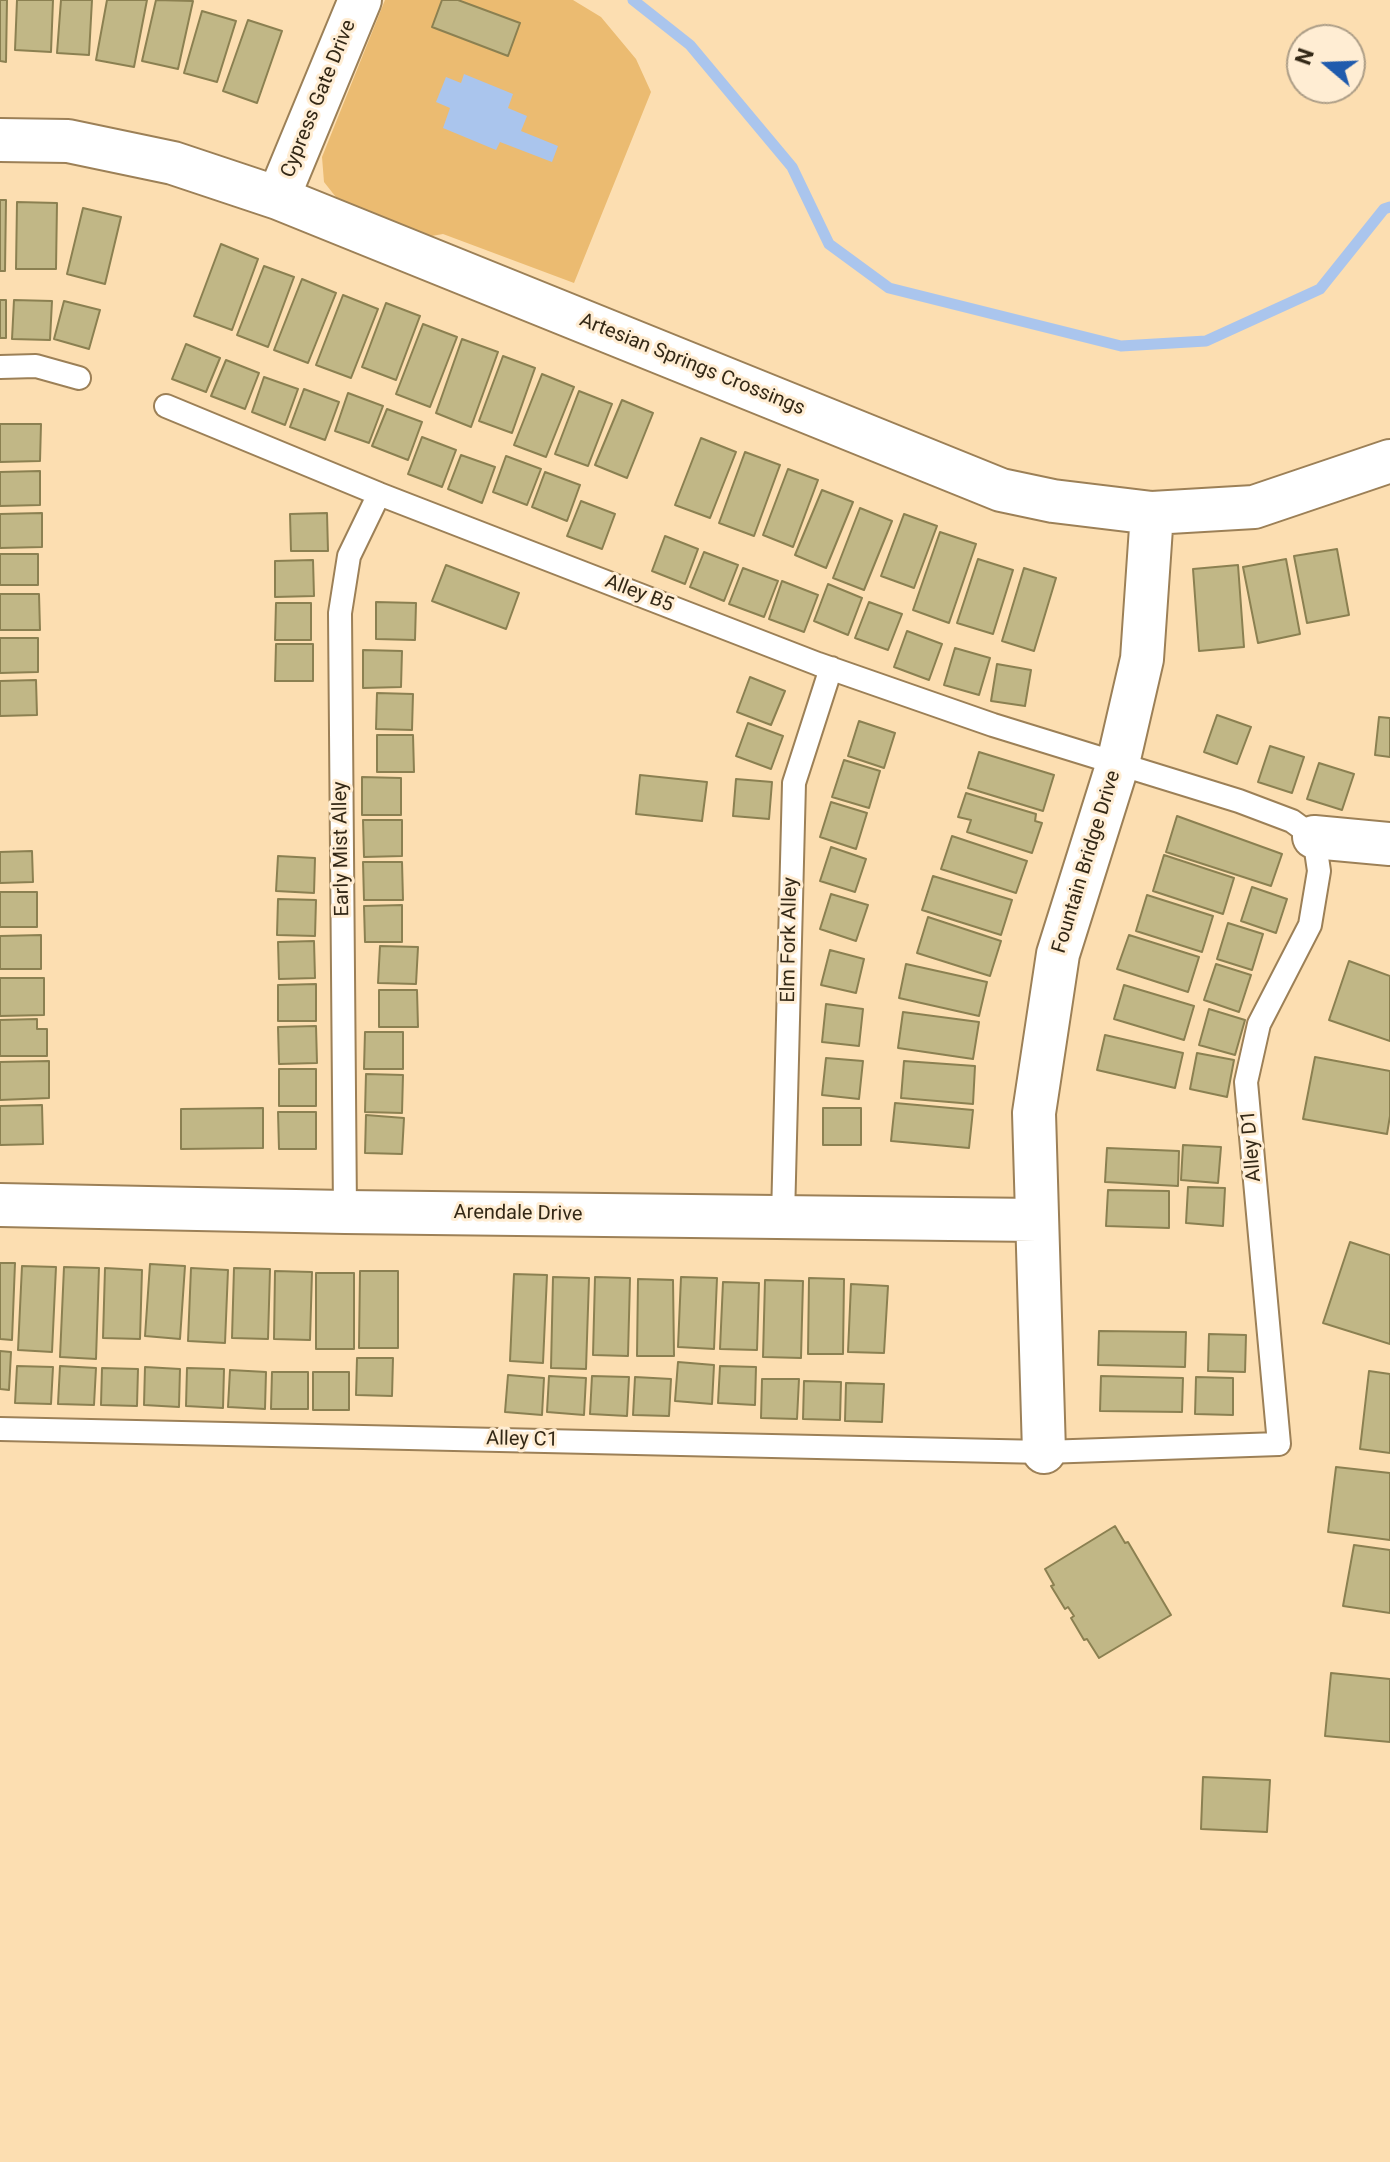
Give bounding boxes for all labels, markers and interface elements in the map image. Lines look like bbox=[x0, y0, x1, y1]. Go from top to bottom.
street label: Cypress Gate Drive bbox=[276, 17, 362, 181]
north arrow bbox=[1286, 24, 1366, 104]
text: N bbox=[1290, 45, 1319, 68]
street label: Artesian Springs Crossings bbox=[576, 309, 808, 421]
street label: Alley B5 bbox=[601, 570, 677, 618]
street label: Fountain Bridge Drive bbox=[1048, 768, 1126, 956]
street label: Early Mist Alley bbox=[329, 781, 355, 917]
street label: Elm Fork Alley bbox=[777, 877, 803, 1003]
street label: Alley D1 bbox=[1237, 1109, 1267, 1183]
street label: Arendale Drive bbox=[453, 1201, 583, 1227]
street label: Alley C1 bbox=[486, 1427, 558, 1453]

